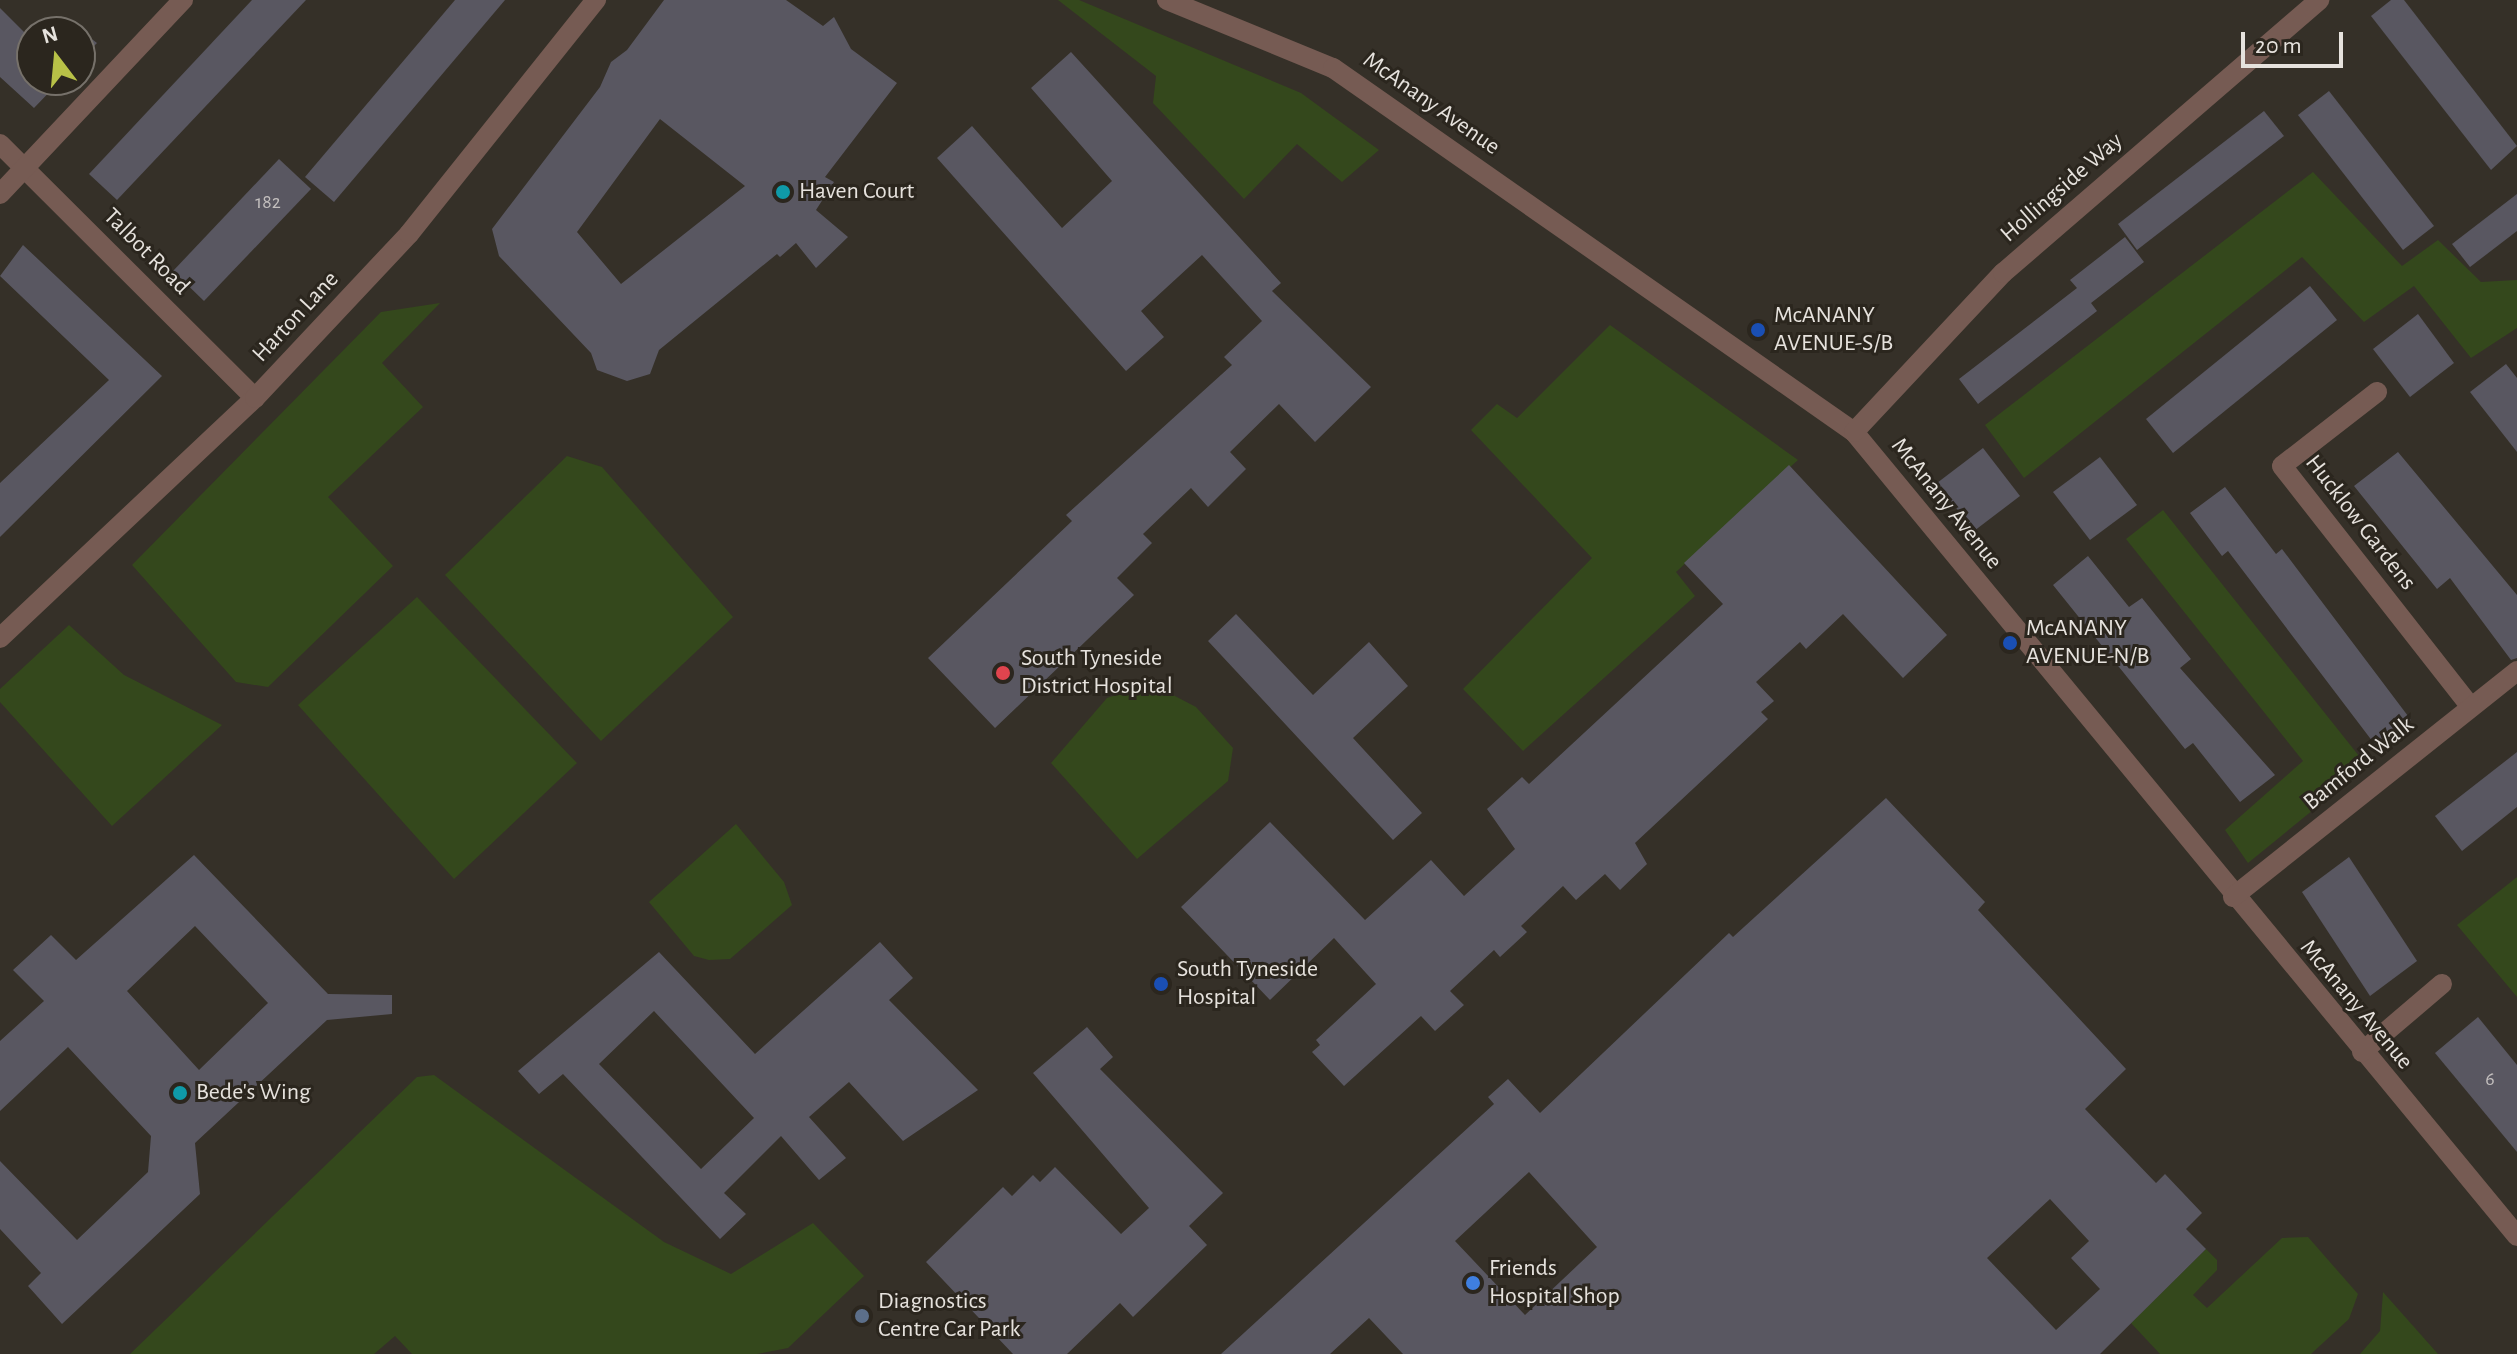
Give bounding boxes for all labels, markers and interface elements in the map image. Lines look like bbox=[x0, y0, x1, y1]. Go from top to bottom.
north arrow bbox=[16, 16, 96, 96]
scale bar bbox=[2245, 16, 2347, 66]
text: N bbox=[40, 22, 60, 48]
text: 20 m bbox=[2255, 34, 2302, 58]
street label: McAnany Avenue bbox=[1357, 46, 1505, 162]
street label: Hollingside Way bbox=[1995, 127, 2129, 249]
place label: Haven Court bbox=[799, 178, 914, 206]
marker: Haven Court bbox=[774, 183, 792, 201]
house number: 182 bbox=[255, 190, 281, 214]
street label: Talbot Road bbox=[97, 203, 195, 301]
street label: Harton Lane bbox=[247, 265, 345, 369]
place label: McANANY AVENUE-S/B bbox=[1774, 302, 1893, 358]
marker: McANANY AVENUE-S/B bbox=[1749, 321, 1767, 339]
street label: McAnany Avenue bbox=[1884, 433, 2008, 575]
street label: Hucklow Gardens bbox=[2298, 450, 2422, 596]
place label: McANANY AVENUE-N/B bbox=[2026, 615, 2150, 671]
marker: McANANY AVENUE-N/B bbox=[2001, 634, 2019, 652]
place label: South Tyneside District Hospital bbox=[1021, 645, 1173, 701]
marker: South Tyneside District Hospital bbox=[992, 662, 1014, 684]
street label: Bamford Walk bbox=[2298, 711, 2420, 817]
street label: McAnany Avenue bbox=[2293, 934, 2419, 1076]
place label: South Tyneside Hospital bbox=[1177, 956, 1318, 1012]
marker: South Tyneside Hospital bbox=[1152, 975, 1170, 993]
house number: 6 bbox=[2485, 1067, 2495, 1091]
place label: Bede's Wing bbox=[196, 1079, 311, 1107]
marker: Bede's Wing bbox=[171, 1084, 189, 1102]
place label: Friends Hospital Shop bbox=[1489, 1255, 1620, 1311]
marker: Friends Hospital Shop bbox=[1464, 1274, 1482, 1292]
place label: Diagnostics Centre Car Park bbox=[878, 1288, 1020, 1344]
marker: Diagnostics Centre Car Park bbox=[853, 1307, 871, 1325]

